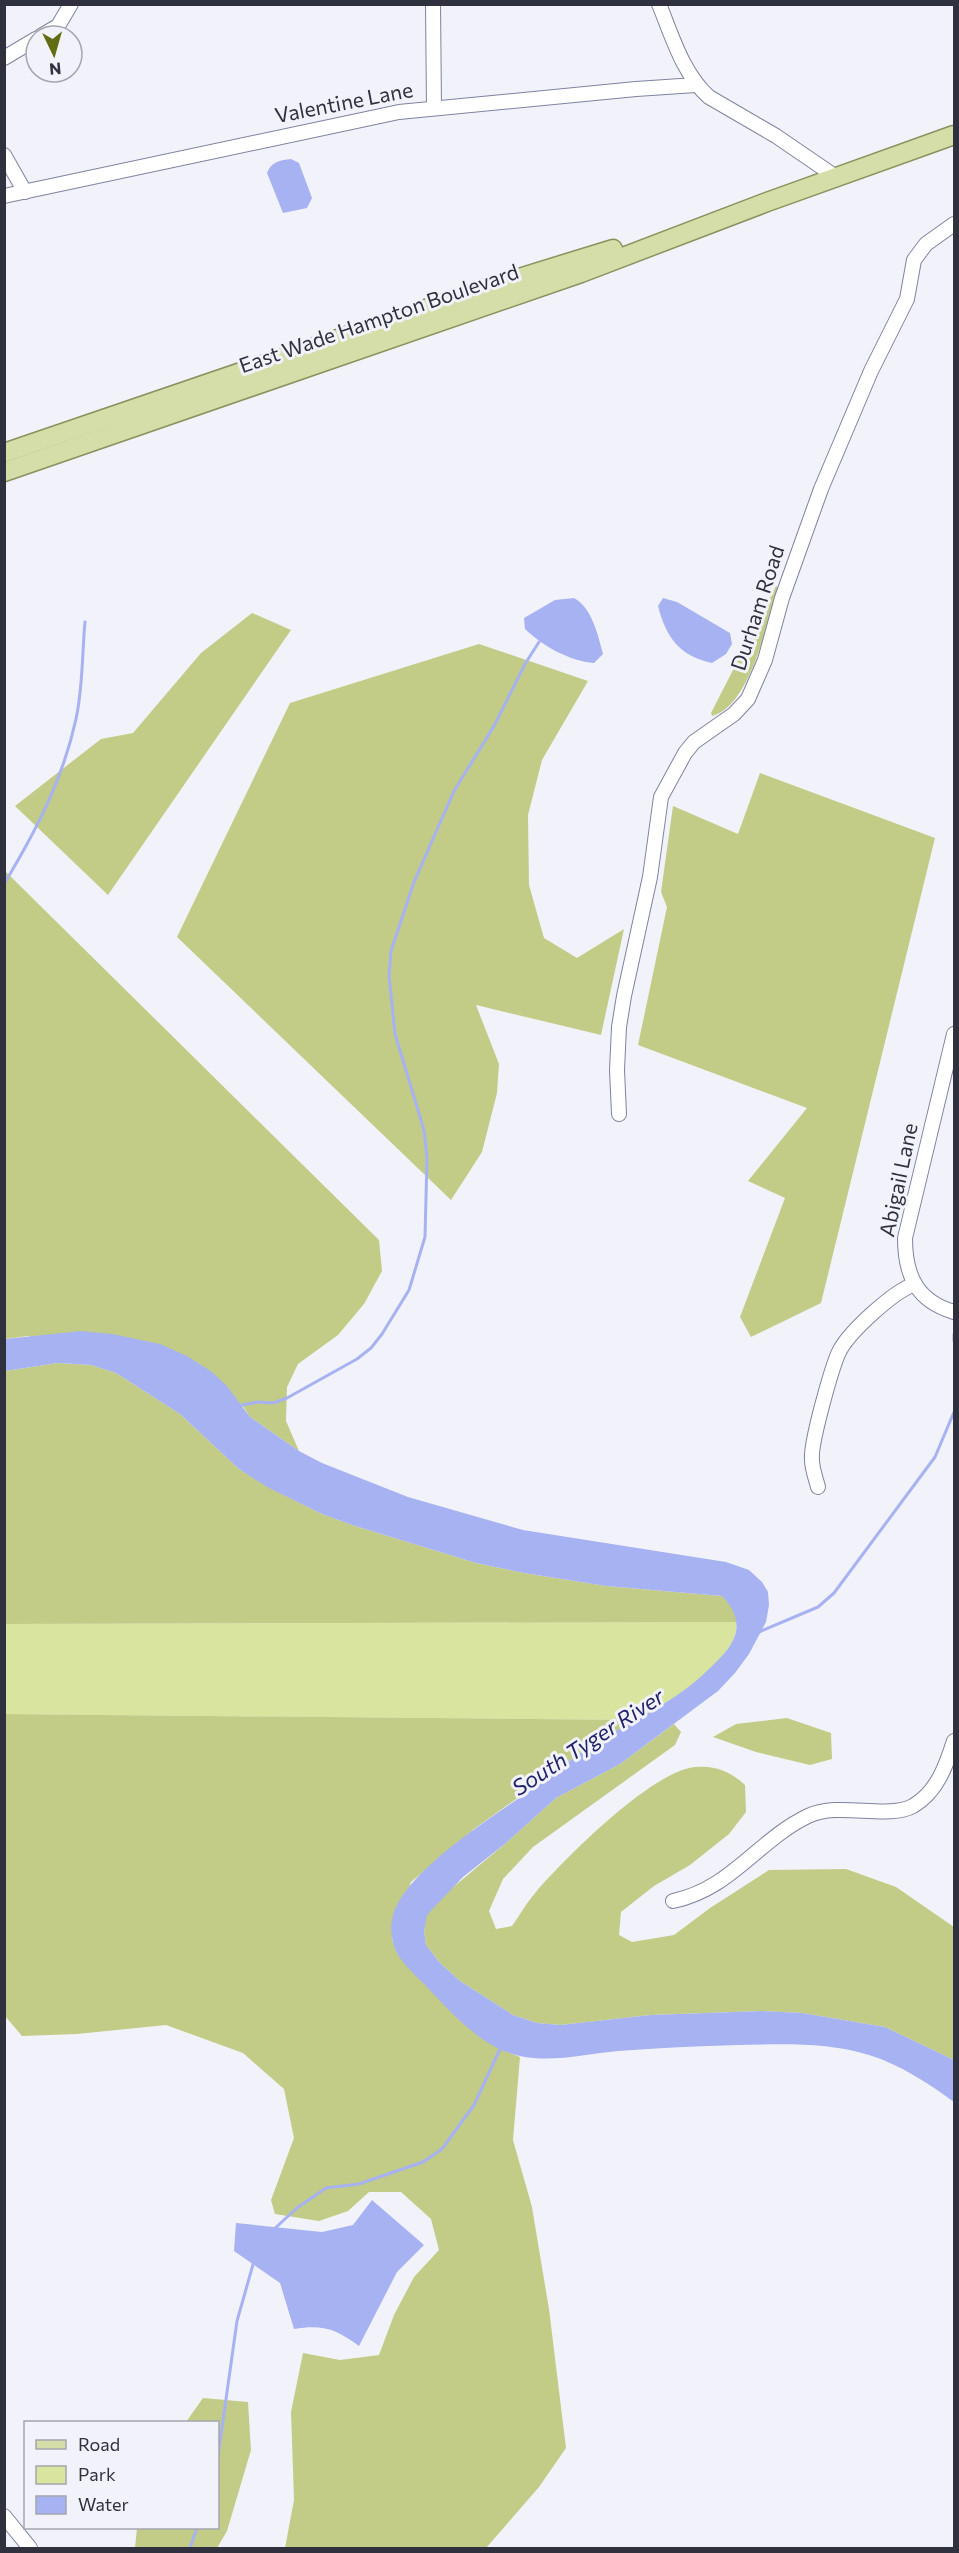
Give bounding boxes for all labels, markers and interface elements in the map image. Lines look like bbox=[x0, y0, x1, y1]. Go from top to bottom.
north arrow bbox=[24, 24, 84, 84]
text: N bbox=[49, 59, 62, 79]
street label: Valentine Lane bbox=[273, 76, 415, 127]
street label: East Wade Hampton Boulevard bbox=[235, 258, 522, 377]
street label: Durham Road bbox=[725, 542, 789, 673]
street label: Abigail Lane bbox=[873, 1121, 922, 1239]
water label: South Tyger River bbox=[507, 1682, 670, 1801]
legend bbox=[24, 2421, 219, 2529]
text: Road bbox=[78, 2433, 120, 2455]
text: Park bbox=[78, 2463, 116, 2485]
text: Water bbox=[78, 2493, 129, 2515]

